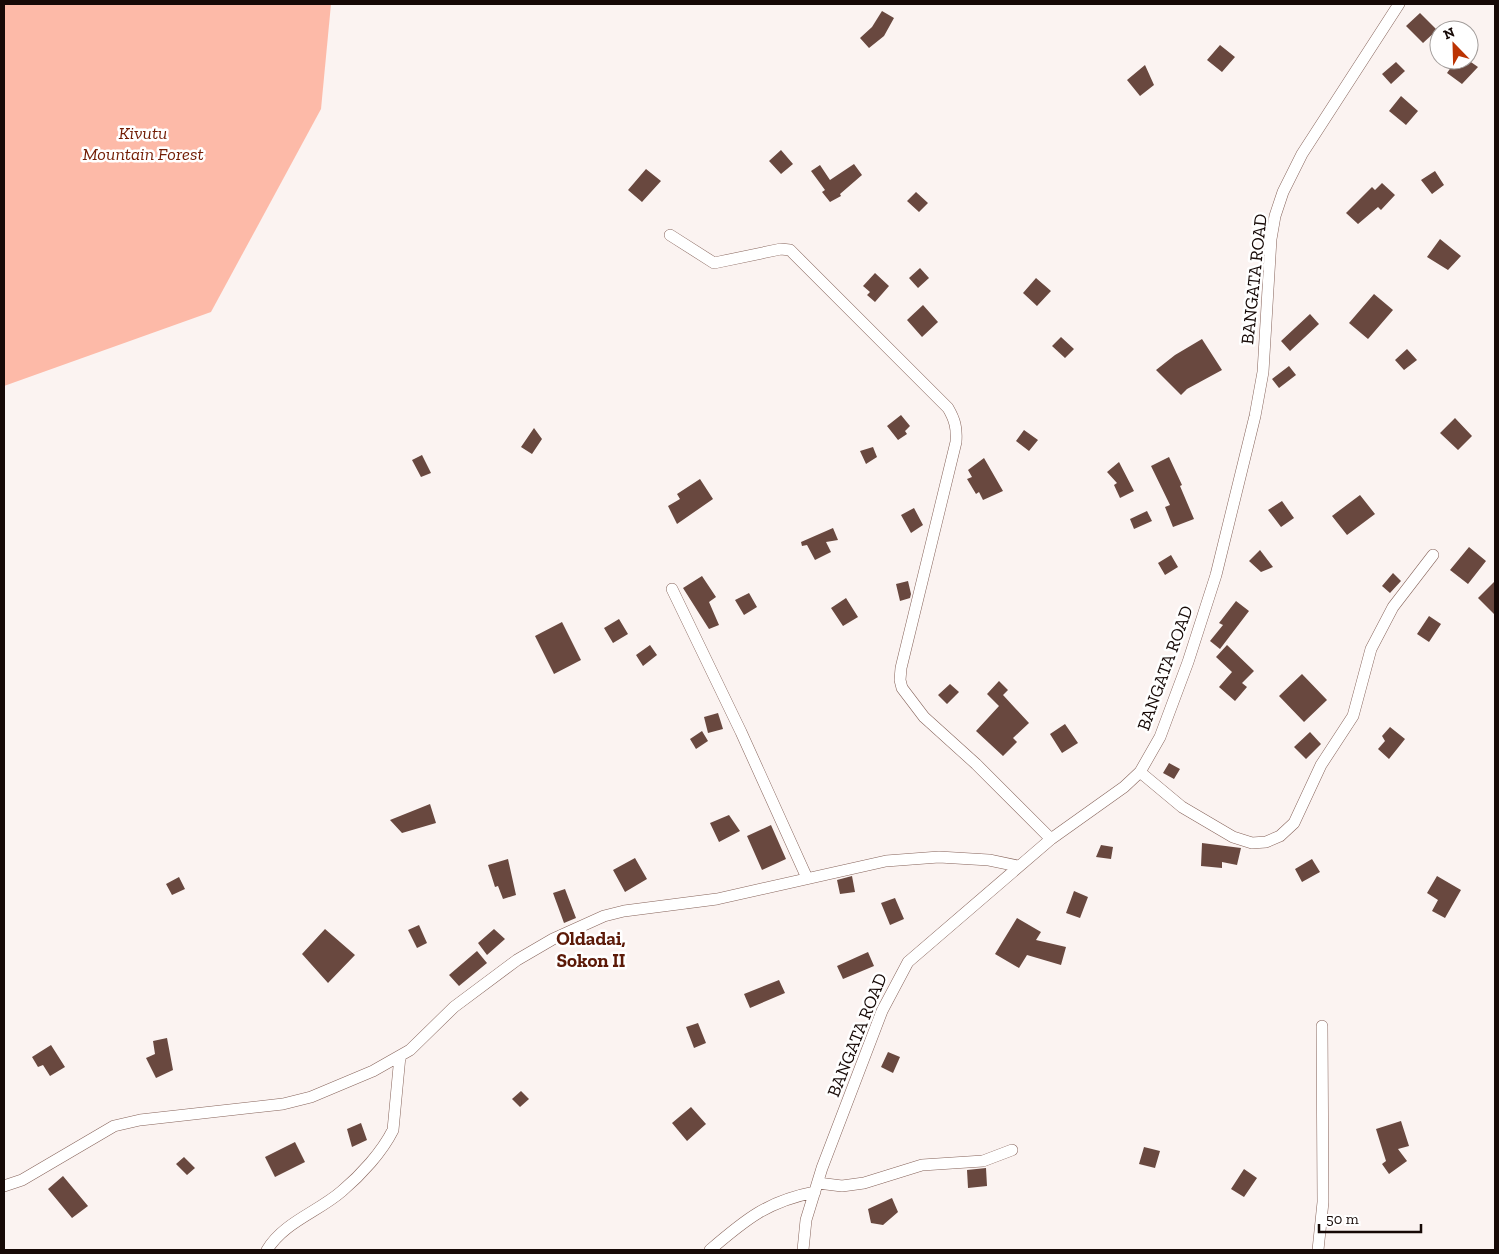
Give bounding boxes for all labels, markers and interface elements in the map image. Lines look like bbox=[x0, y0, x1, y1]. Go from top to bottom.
north arrow bbox=[1429, 20, 1479, 70]
text: N bbox=[1441, 23, 1458, 43]
park label: Kivutu Mountain Forest bbox=[82, 122, 204, 165]
street label: BANGATA ROAD bbox=[1236, 212, 1272, 346]
street label: BANGATA ROAD bbox=[1132, 602, 1198, 734]
district label: Oldadai, Sokon II bbox=[556, 927, 626, 972]
street label: BANGATA ROAD bbox=[822, 970, 892, 1100]
scale bar bbox=[1319, 1202, 1422, 1234]
text: 50 m bbox=[1326, 1210, 1359, 1228]

